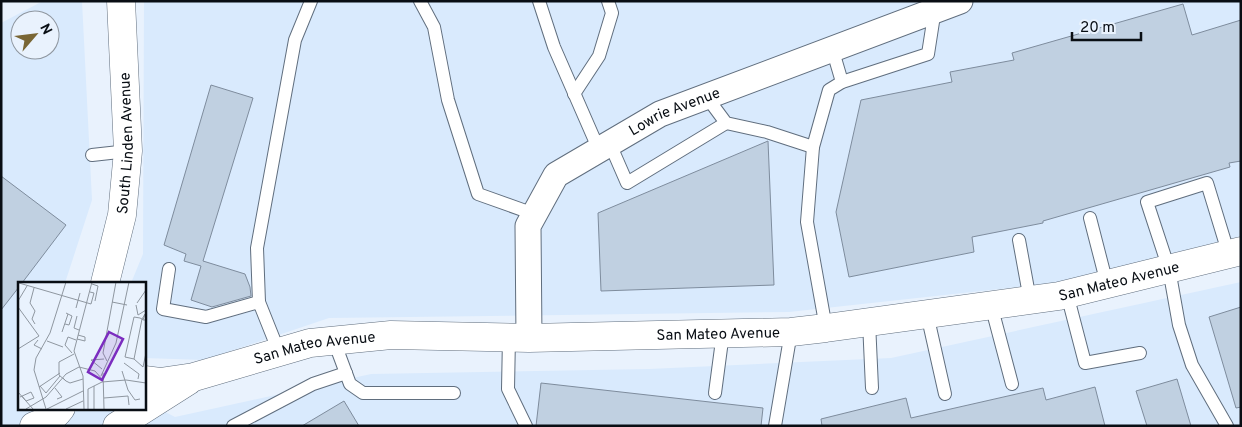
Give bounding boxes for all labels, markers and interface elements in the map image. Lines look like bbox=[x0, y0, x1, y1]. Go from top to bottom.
north arrow bbox=[10, 10, 60, 60]
scale bar bbox=[1072, 10, 1141, 42]
text: 20 m bbox=[1080, 19, 1115, 38]
text: N bbox=[35, 21, 55, 38]
street label: South Linden Avenue bbox=[114, 72, 139, 215]
street label: Lowrie Avenue bbox=[626, 84, 723, 141]
street label: San Mateo Avenue bbox=[1057, 259, 1182, 307]
inset map bbox=[18, 282, 145, 410]
street label: San Mateo Avenue bbox=[656, 324, 780, 346]
street label: San Mateo Avenue bbox=[252, 329, 376, 370]

